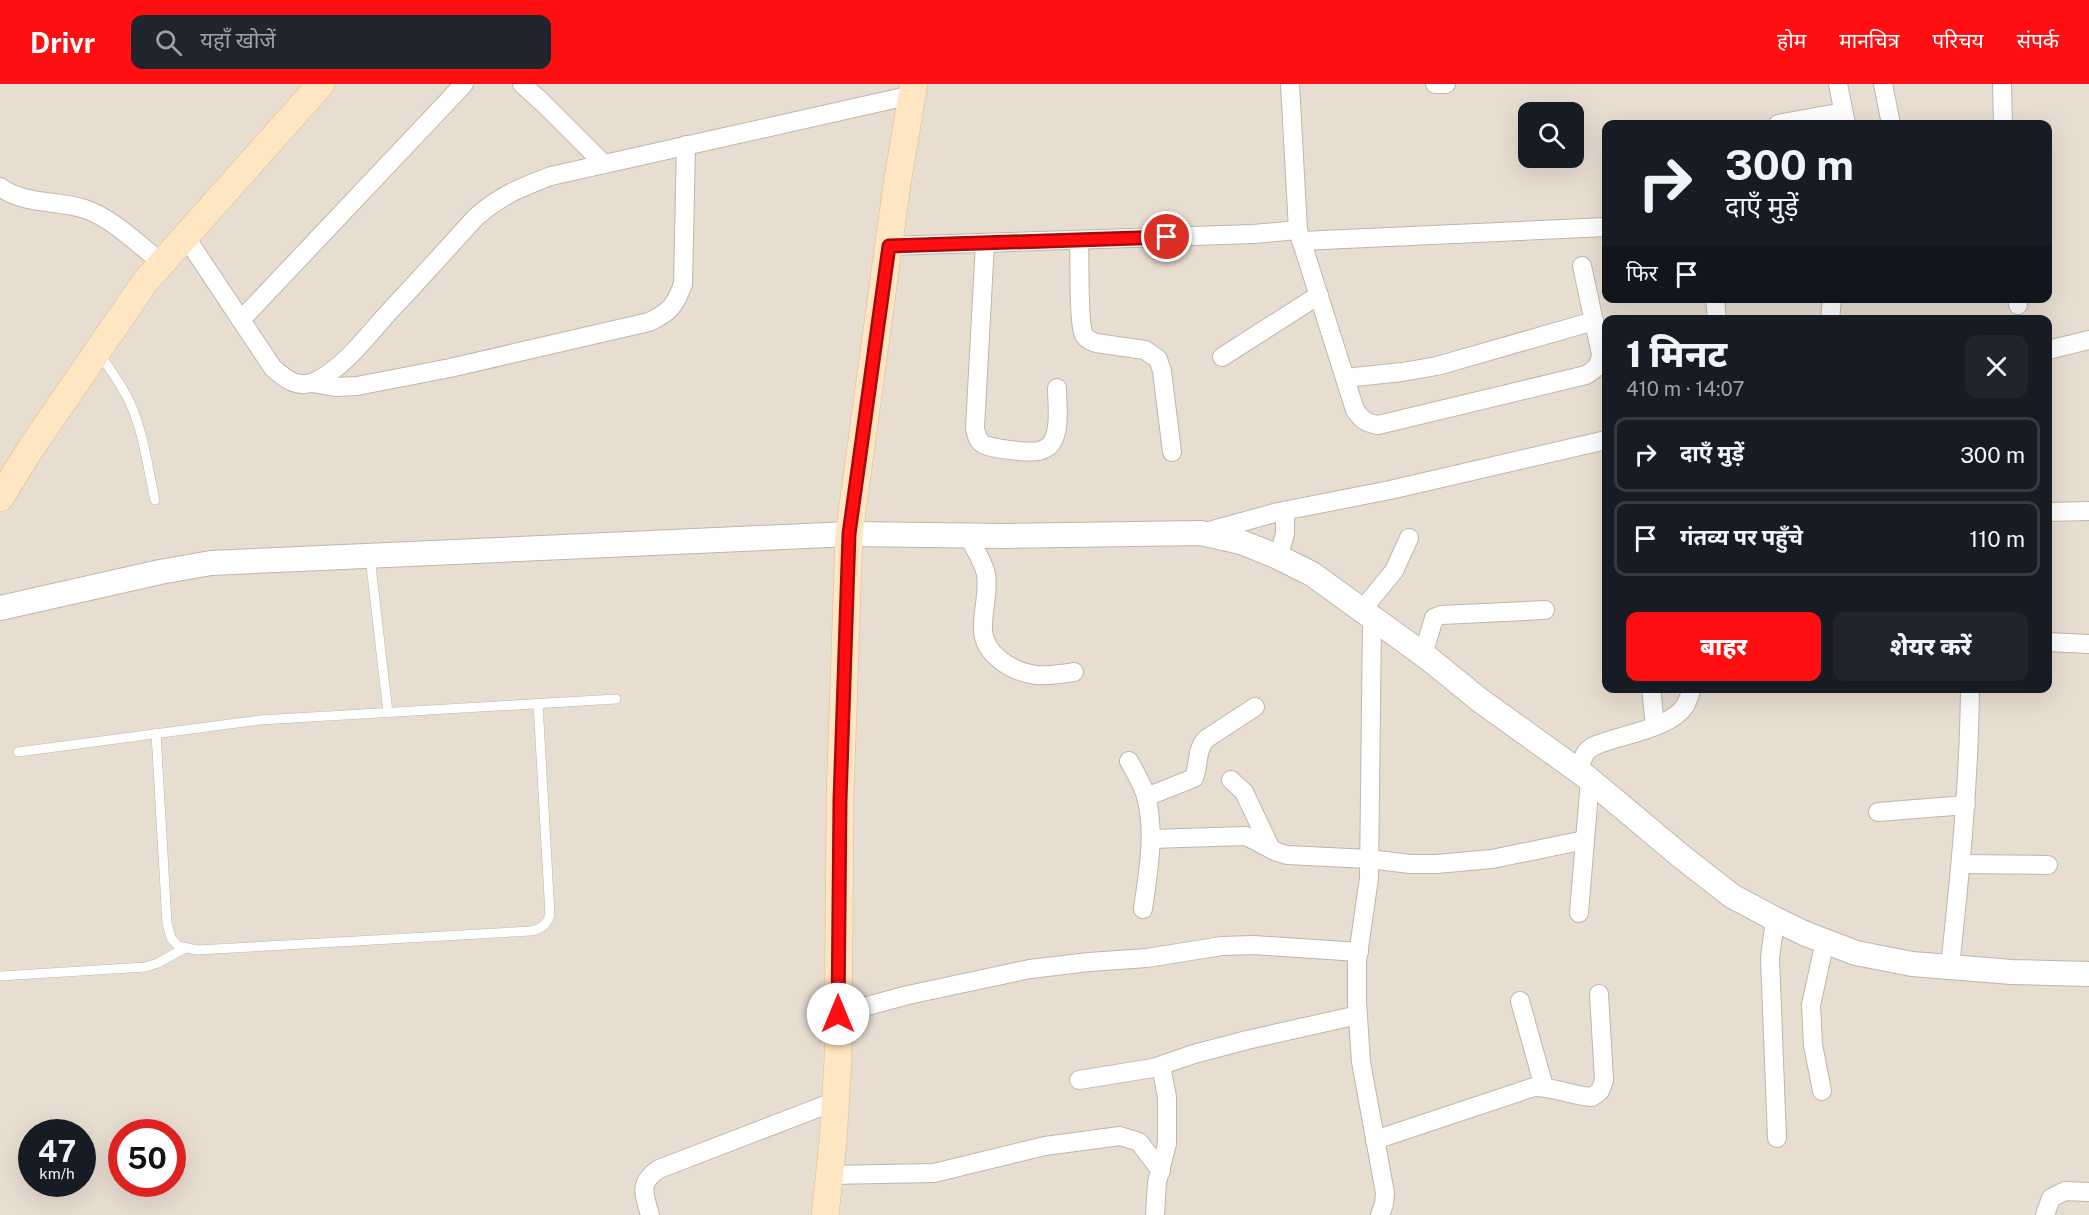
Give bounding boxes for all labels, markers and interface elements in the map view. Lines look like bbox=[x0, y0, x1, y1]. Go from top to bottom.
search box bbox=[131, 15, 551, 69]
text: Drivr bbox=[30, 26, 95, 59]
icon: search bbox=[152, 26, 185, 59]
text: यहाँ खोजें bbox=[200, 27, 276, 53]
text: होम bbox=[1777, 28, 1806, 53]
text: मानचित्र bbox=[1839, 28, 1899, 53]
text: परिचय bbox=[1932, 28, 1984, 53]
text: संपर्क bbox=[2017, 28, 2059, 53]
map controls bbox=[1518, 102, 1584, 168]
button: search bbox=[1518, 102, 1584, 168]
text: 300 m bbox=[1725, 140, 1854, 189]
icon: right bbox=[1626, 144, 1704, 222]
text: दाएँ मुड़ें bbox=[1725, 190, 1798, 222]
pin bbox=[1141, 211, 1192, 262]
icon: arrive bbox=[1150, 220, 1183, 253]
icon: arrive bbox=[1670, 258, 1703, 291]
text: फिर bbox=[1626, 260, 1658, 286]
text: 1 मिनट bbox=[1626, 333, 1727, 375]
button: close bbox=[1965, 335, 2028, 398]
text: 410 m · 14:07 bbox=[1626, 377, 1744, 401]
icon: right bbox=[1629, 438, 1662, 471]
text: दाएँ मुड़ें bbox=[1680, 440, 1744, 466]
text: 300 m bbox=[1960, 442, 2025, 468]
icon: arrive bbox=[1629, 522, 1662, 555]
text: गंतव्य पर पहुँचे bbox=[1680, 524, 1803, 550]
text: 110 m bbox=[1969, 526, 2025, 552]
button: बाहर bbox=[1626, 612, 1821, 681]
button: शेयर करें bbox=[1833, 612, 2028, 681]
position arrow bbox=[806, 982, 870, 1046]
speed limit sign: 50 bbox=[108, 1119, 186, 1197]
text: 47 bbox=[38, 1133, 76, 1169]
text: km/h bbox=[39, 1165, 75, 1182]

